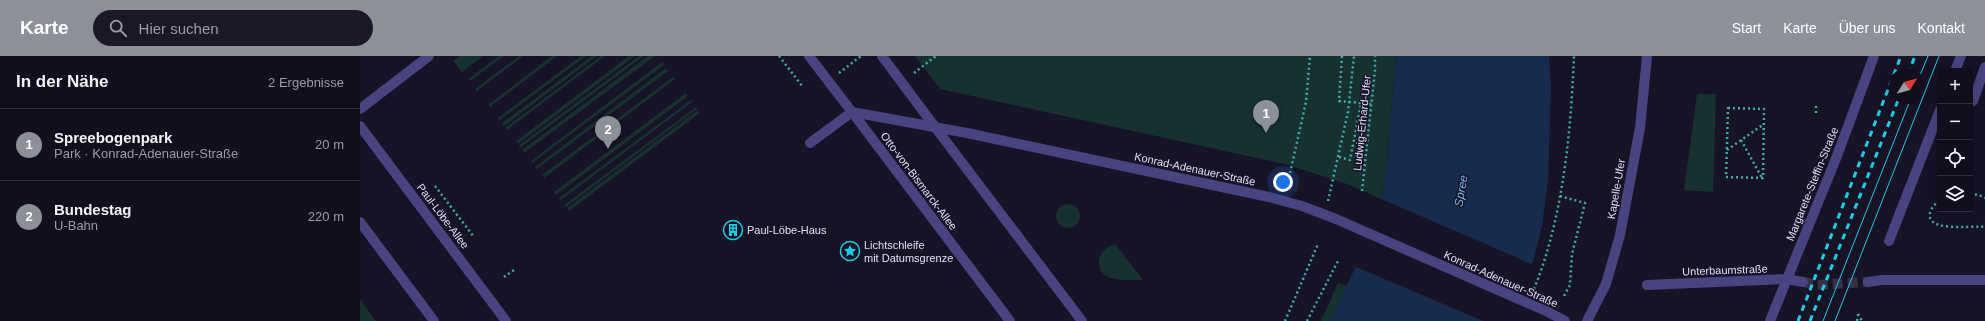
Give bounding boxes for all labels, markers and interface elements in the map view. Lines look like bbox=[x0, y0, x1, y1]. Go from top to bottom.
search box bbox=[93, 10, 373, 46]
text: Karte bbox=[20, 17, 69, 38]
icon: search bbox=[107, 17, 129, 39]
text: Hier suchen bbox=[139, 20, 219, 37]
text: Start bbox=[1732, 20, 1761, 36]
text: Karte bbox=[1783, 20, 1817, 36]
text: Über uns bbox=[1839, 20, 1896, 36]
text: Kontakt bbox=[1918, 20, 1965, 36]
north arrow bbox=[1889, 68, 1925, 104]
map controls bbox=[1937, 68, 1973, 212]
button: + bbox=[1937, 68, 1973, 104]
text: In der Nähe bbox=[16, 72, 109, 91]
street label: Ludwig-Erhard-Ufer bbox=[1351, 74, 1373, 171]
text: 2 Ergebnisse bbox=[268, 75, 344, 90]
pin: 1 bbox=[1253, 100, 1279, 133]
button: − bbox=[1937, 104, 1973, 140]
pin: 2 bbox=[595, 116, 621, 149]
street label: Margarete-Steffin-Straße bbox=[1784, 125, 1840, 243]
text: Spreebogenpark bbox=[54, 129, 172, 146]
street label: Otto-von-Bismarck-Allee bbox=[878, 130, 960, 232]
text: 1 bbox=[25, 137, 33, 152]
text: 20 m bbox=[315, 137, 344, 152]
button: locate bbox=[1937, 140, 1973, 176]
text: Park · Konrad-Adenauer-Straße bbox=[54, 146, 238, 161]
street label: Konrad-Adenauer-Straße bbox=[1133, 150, 1257, 188]
street label: Kapelle-Ufer bbox=[1605, 158, 1627, 220]
your location bbox=[1273, 172, 1293, 192]
water label: Spree bbox=[1451, 174, 1471, 208]
button: layers bbox=[1937, 176, 1973, 212]
street label: Paul-Löbe-Allee bbox=[415, 181, 471, 251]
text: Bundestag bbox=[54, 201, 132, 218]
text: 2 bbox=[25, 209, 33, 224]
text: 220 m bbox=[308, 209, 344, 224]
text: U-Bahn bbox=[54, 218, 98, 233]
building icon: Paul-Löbe-Haus bbox=[722, 219, 744, 241]
place label: Paul-Löbe-Haus bbox=[747, 224, 827, 236]
place label: Lichtschleife mit Datumsgrenze bbox=[864, 239, 953, 264]
place icon: Lichtschleife mit Datumsgrenze bbox=[839, 240, 861, 262]
street label: Konrad-Adenauer-Straße bbox=[1442, 248, 1560, 310]
street label: Unterbaumstraße bbox=[1682, 263, 1768, 277]

